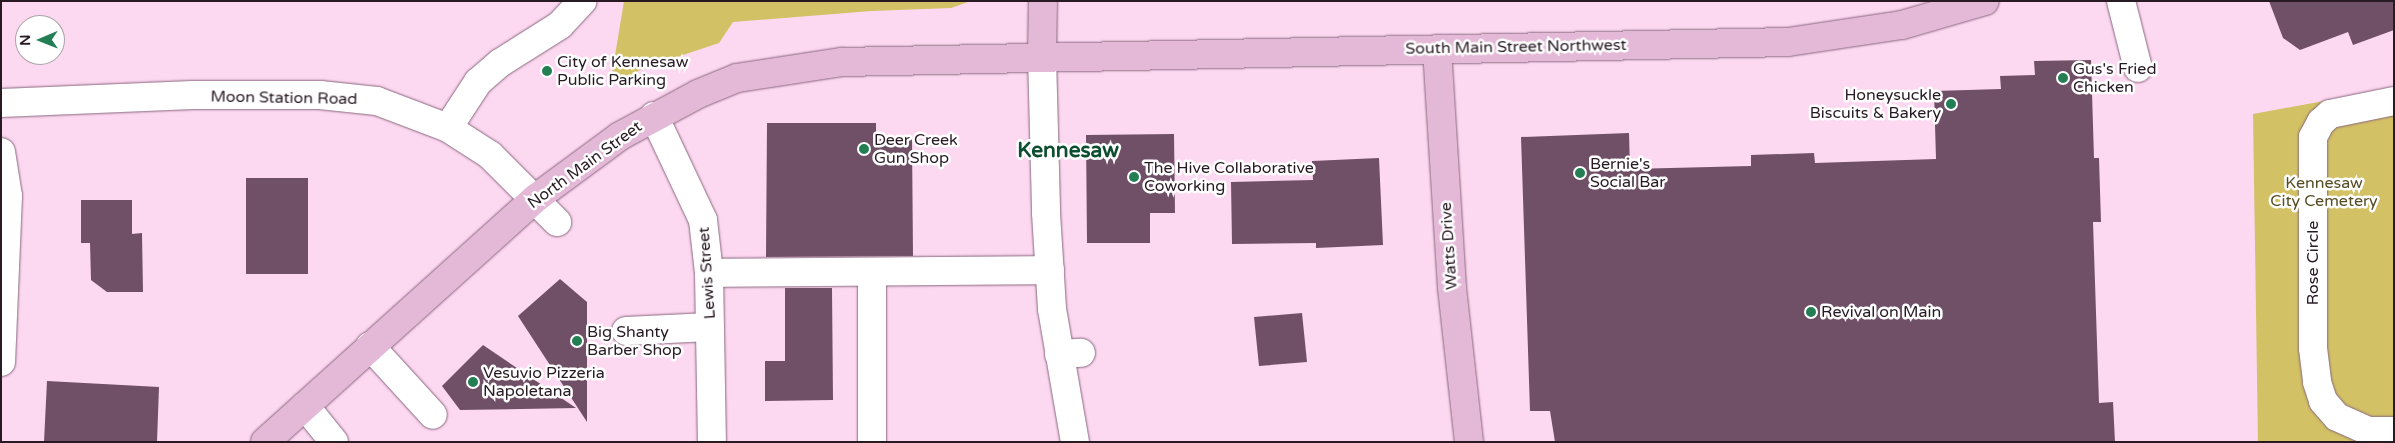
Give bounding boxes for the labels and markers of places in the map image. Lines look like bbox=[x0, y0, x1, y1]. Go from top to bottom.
place label: City of Kennesaw Public Parking bbox=[557, 52, 688, 90]
place label: Gus's Fried Chicken bbox=[2073, 59, 2156, 97]
marker: City of Kennesaw Public Parking bbox=[541, 65, 553, 77]
marker: Gus's Fried Chicken bbox=[2057, 72, 2069, 84]
place label: Honeysuckle Biscuits & Bakery bbox=[1810, 85, 1941, 123]
marker: Honeysuckle Biscuits & Bakery bbox=[1945, 98, 1957, 110]
place label: Deer Creek Gun Shop bbox=[874, 130, 958, 168]
marker: Deer Creek Gun Shop bbox=[858, 143, 870, 155]
place label: Bernie's Social Bar bbox=[1590, 154, 1665, 192]
place label: The Hive Collaborative Coworking bbox=[1144, 158, 1314, 196]
marker: Bernie's Social Bar bbox=[1574, 167, 1586, 179]
marker: The Hive Collaborative Coworking bbox=[1128, 171, 1140, 183]
place label: Revival on Main bbox=[1821, 302, 1941, 322]
marker: Revival on Main bbox=[1805, 306, 1817, 318]
place label: Big Shanty Barber Shop bbox=[587, 322, 682, 360]
marker: Big Shanty Barber Shop bbox=[571, 335, 583, 347]
place label: Vesuvio Pizzeria Napoletana bbox=[483, 363, 605, 401]
marker: Vesuvio Pizzeria Napoletana bbox=[467, 376, 479, 388]

